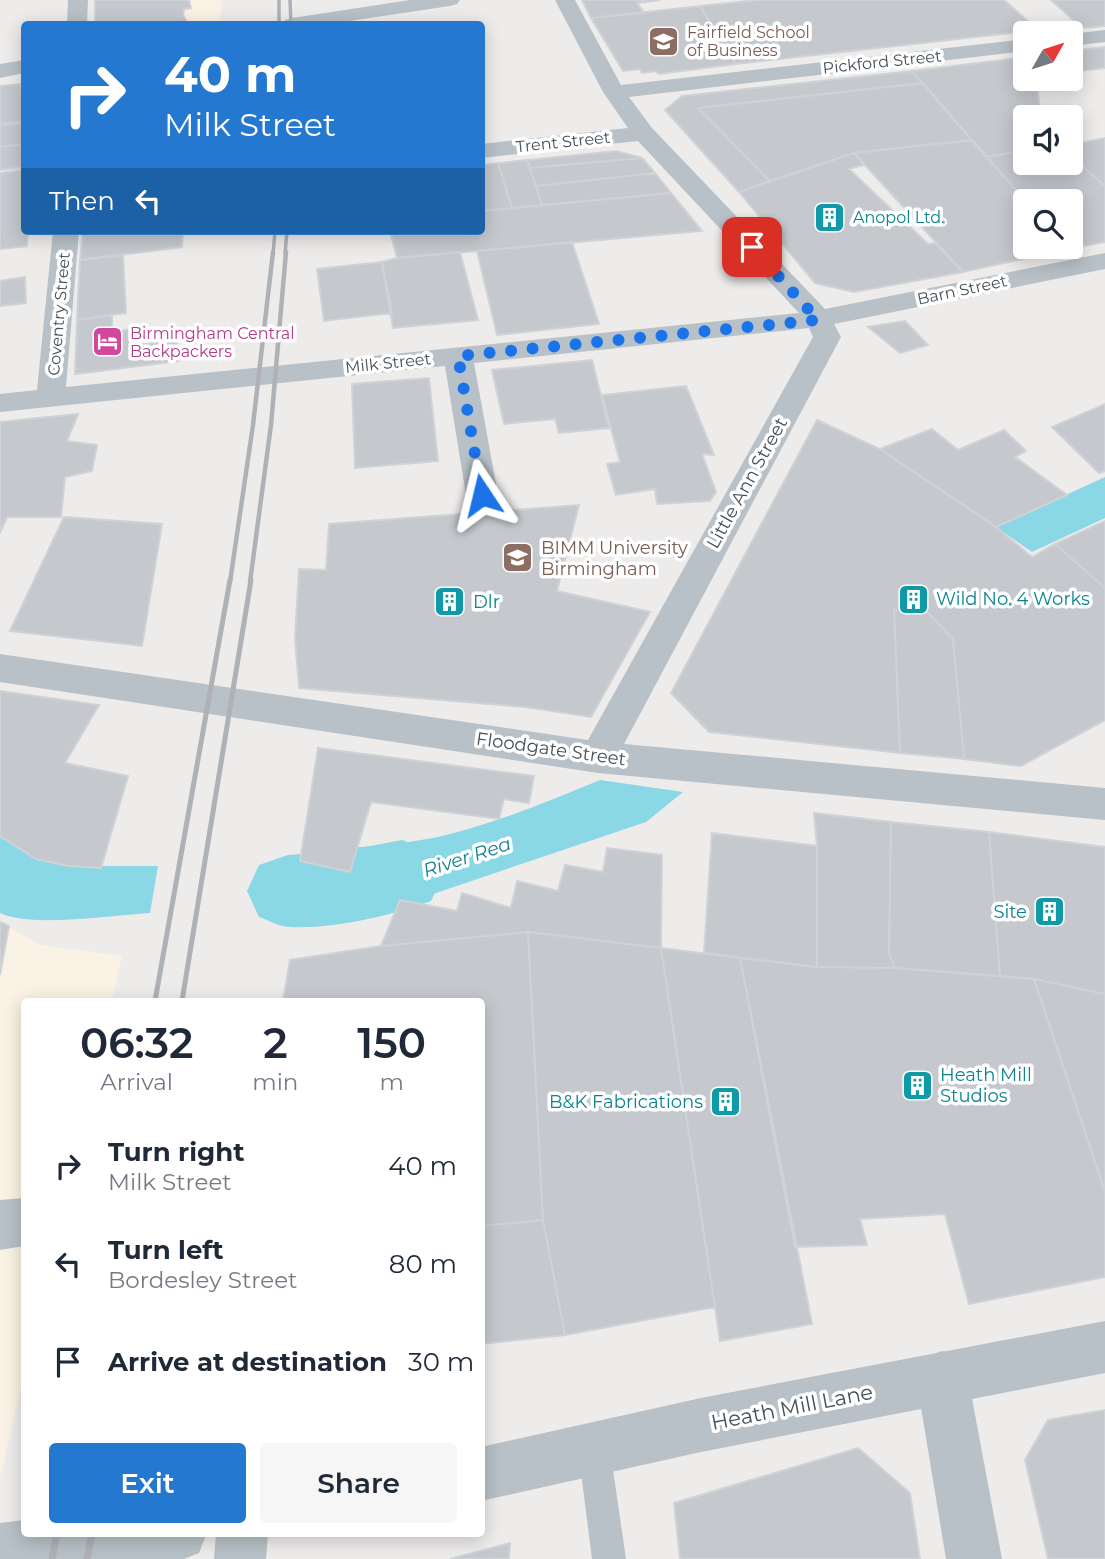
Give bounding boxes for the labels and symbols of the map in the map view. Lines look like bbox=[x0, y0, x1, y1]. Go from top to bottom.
north arrow bbox=[1013, 21, 1083, 91]
place label: Fairfield School of Business bbox=[687, 23, 810, 60]
school or university icon: Fairfield School of Business bbox=[647, 24, 681, 58]
street label: Pickford Street bbox=[822, 46, 943, 78]
street label: Trent Street bbox=[515, 128, 612, 156]
building icon: Anopol Ltd. bbox=[813, 200, 847, 234]
place label: Anopol Ltd. bbox=[853, 208, 944, 227]
pin bbox=[722, 217, 782, 277]
street label: Coventry Street bbox=[44, 251, 74, 376]
street label: Barn Street bbox=[915, 271, 1009, 309]
place label: Birmingham Central Backpackers bbox=[130, 324, 295, 361]
hotel icon: Birmingham Central Backpackers bbox=[90, 325, 124, 359]
street label: Milk Street bbox=[344, 349, 432, 377]
street label: Little Ann Street bbox=[702, 414, 792, 552]
position arrow bbox=[445, 458, 519, 532]
place label: BIMM University Birmingham bbox=[541, 537, 688, 580]
school or university icon: BIMM University Birmingham bbox=[501, 541, 535, 575]
building icon: Wild No. 4 Works bbox=[896, 582, 930, 616]
building icon: Dlr bbox=[433, 585, 467, 619]
place label: Wild No. 4 Works bbox=[936, 588, 1090, 610]
place label: Dlr bbox=[473, 591, 500, 613]
street label: Floodgate Street bbox=[475, 728, 627, 770]
water label: River Rea bbox=[420, 832, 514, 882]
building icon: Site bbox=[1033, 895, 1067, 929]
place label: Site bbox=[993, 901, 1027, 923]
place label: Heath Mill Studios bbox=[940, 1064, 1032, 1107]
building icon: Heath Mill Studios bbox=[900, 1068, 934, 1102]
building icon: B&K Fabrications bbox=[709, 1085, 743, 1119]
place label: B&K Fabrications bbox=[549, 1091, 703, 1113]
street label: Heath Mill Lane bbox=[709, 1379, 875, 1435]

